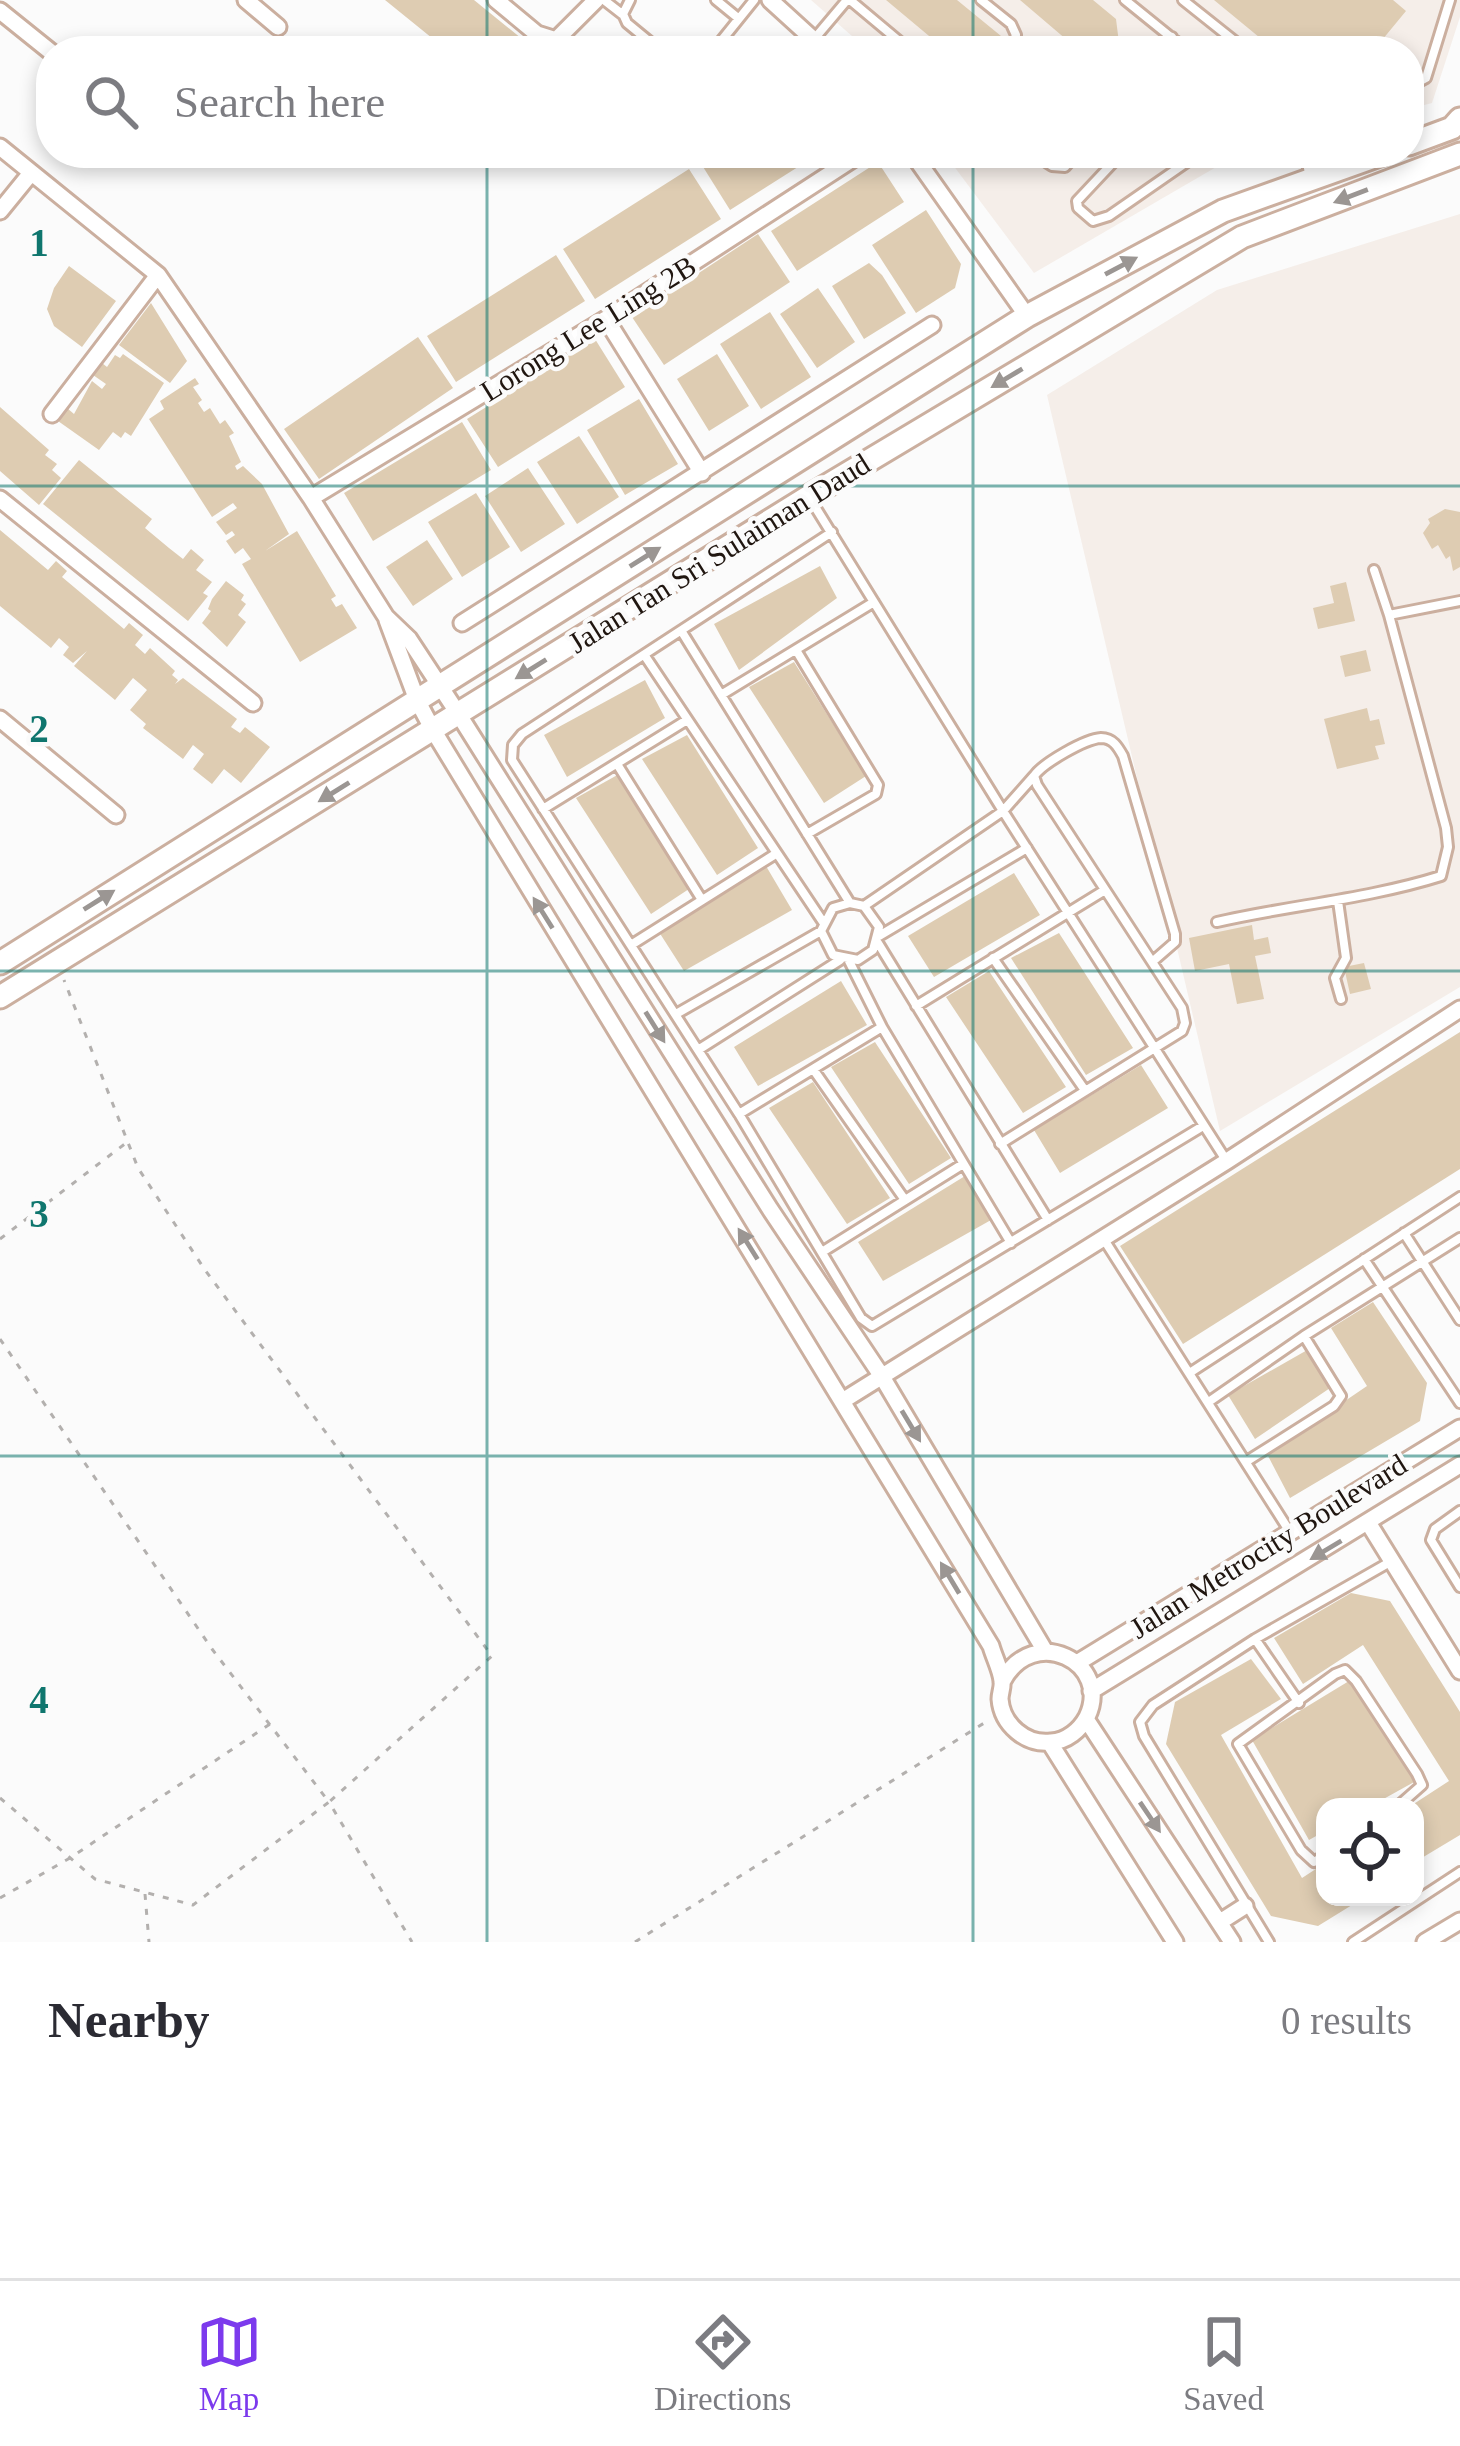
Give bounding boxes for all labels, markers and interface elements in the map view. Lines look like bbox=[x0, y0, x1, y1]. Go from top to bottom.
search box bbox=[36, 36, 1424, 168]
icon: search bbox=[78, 69, 144, 135]
text: Search here bbox=[174, 77, 385, 127]
one-way arrow bbox=[1332, 187, 1368, 206]
text: 1 bbox=[29, 221, 49, 264]
street label: Lorong Lee Ling 2B bbox=[474, 248, 702, 408]
one-way arrow bbox=[1104, 256, 1139, 277]
one-way arrow bbox=[990, 366, 1024, 387]
street label: Jalan Tan Sri Sulaiman Daud bbox=[562, 447, 876, 659]
one-way arrow bbox=[628, 547, 662, 568]
one-way arrow bbox=[515, 657, 548, 679]
text: 2 bbox=[29, 707, 49, 750]
one-way arrow bbox=[317, 781, 351, 802]
one-way arrow bbox=[82, 890, 116, 911]
one-way arrow bbox=[533, 896, 555, 929]
one-way arrow bbox=[644, 1010, 665, 1044]
text: 3 bbox=[29, 1192, 49, 1235]
one-way arrow bbox=[738, 1228, 760, 1261]
one-way arrow bbox=[900, 1409, 921, 1443]
street label: Jalan Metrocity Boulevard bbox=[1124, 1447, 1412, 1645]
one-way arrow bbox=[1309, 1539, 1343, 1560]
one-way arrow bbox=[941, 1561, 962, 1595]
text: 4 bbox=[29, 1678, 49, 1721]
map controls bbox=[1316, 1798, 1424, 1906]
button: locate bbox=[1316, 1798, 1424, 1906]
one-way arrow bbox=[1139, 1801, 1161, 1834]
text: Nearby bbox=[48, 1992, 209, 2048]
text: 0 results bbox=[1281, 1999, 1412, 2042]
tab: Map bbox=[196, 2309, 262, 2418]
tab: Directions bbox=[654, 2309, 791, 2418]
tab: Saved bbox=[1183, 2309, 1264, 2418]

